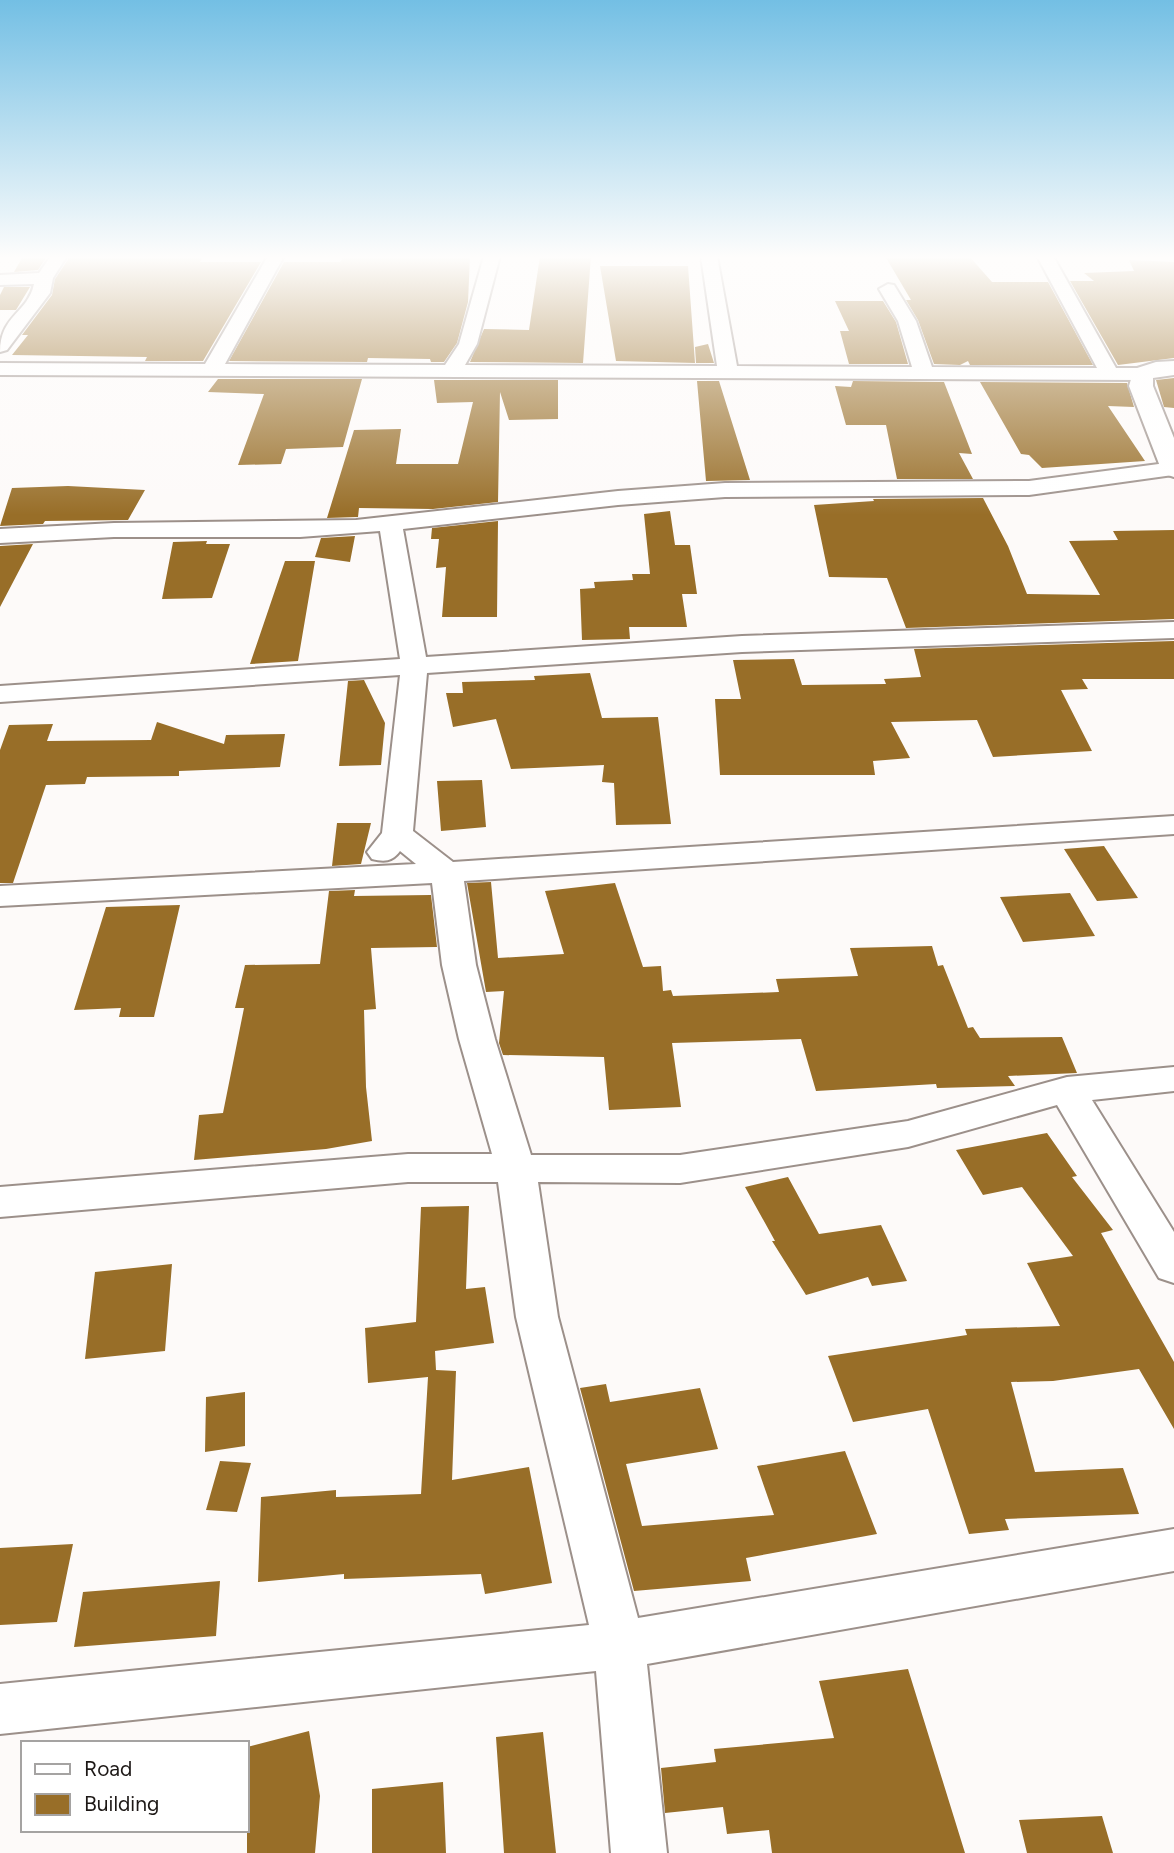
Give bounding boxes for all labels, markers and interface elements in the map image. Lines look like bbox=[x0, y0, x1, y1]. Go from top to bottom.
legend bbox=[21, 1741, 248, 1832]
text: Road bbox=[84, 1756, 132, 1781]
text: Building bbox=[84, 1791, 159, 1816]

